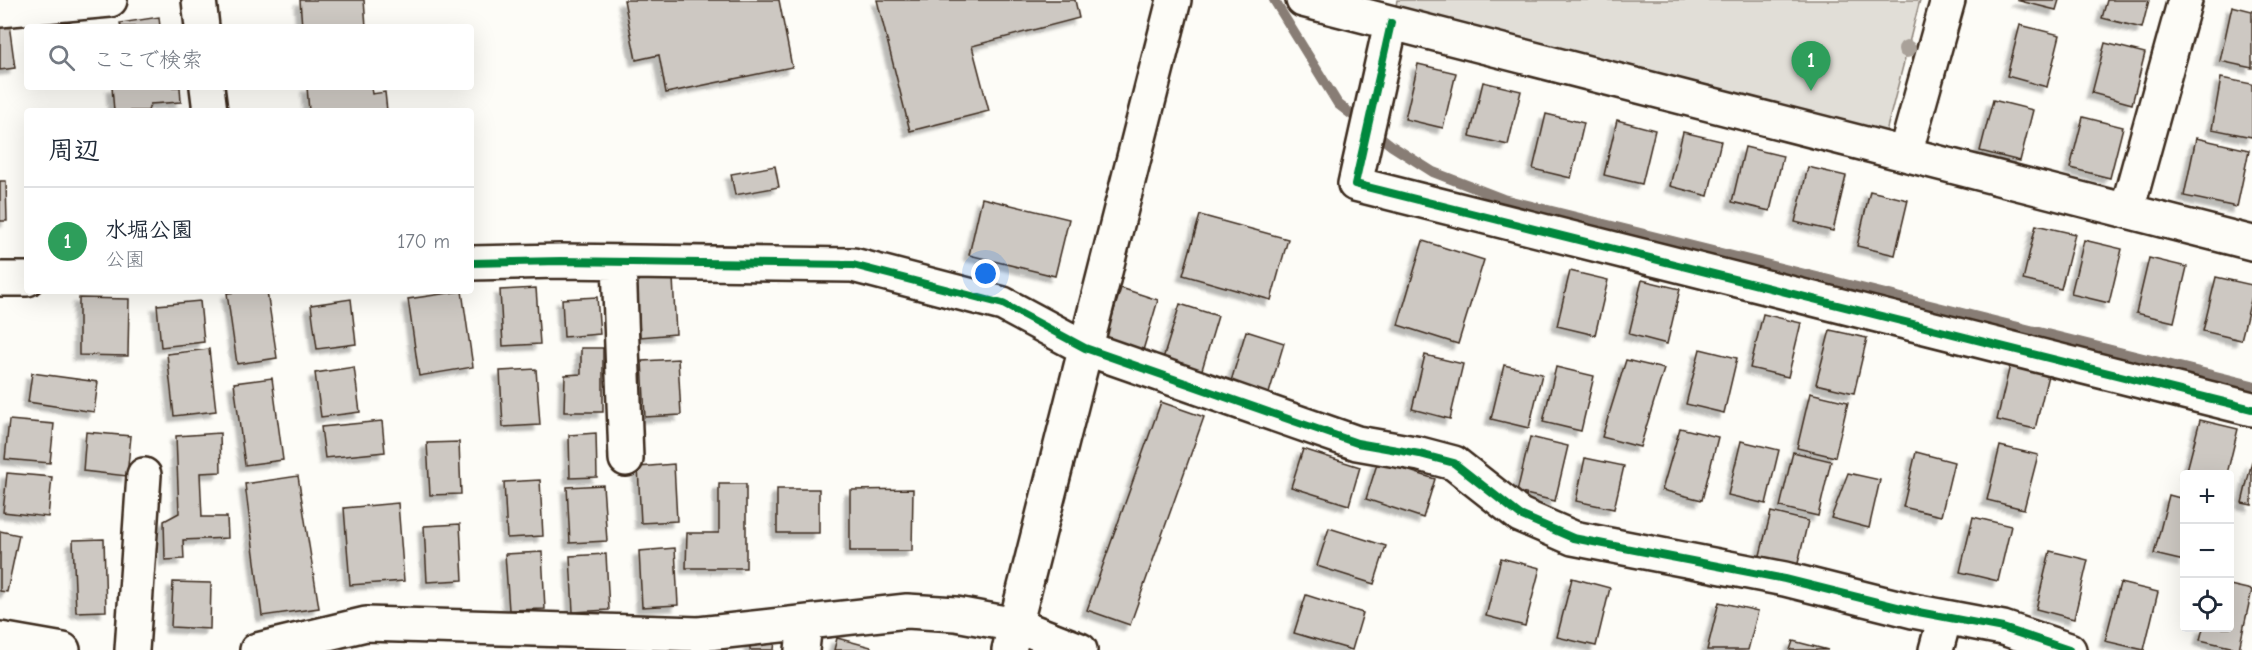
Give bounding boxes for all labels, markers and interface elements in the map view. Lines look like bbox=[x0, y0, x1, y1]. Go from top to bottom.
search box bbox=[24, 24, 474, 90]
icon: search bbox=[45, 41, 78, 74]
pin: 1 bbox=[1792, 42, 1830, 91]
text: ここで検索 bbox=[93, 47, 203, 73]
text: 周辺 bbox=[48, 136, 100, 166]
text: 水堀公園 bbox=[105, 217, 193, 243]
text: 1 bbox=[64, 230, 71, 253]
text: 170 m bbox=[397, 230, 450, 253]
text: 公園 bbox=[105, 248, 145, 271]
your location bbox=[971, 259, 1000, 288]
map controls bbox=[2180, 470, 2234, 632]
button: + bbox=[2180, 470, 2234, 524]
button: − bbox=[2180, 524, 2234, 578]
button: locate bbox=[2180, 578, 2234, 632]

